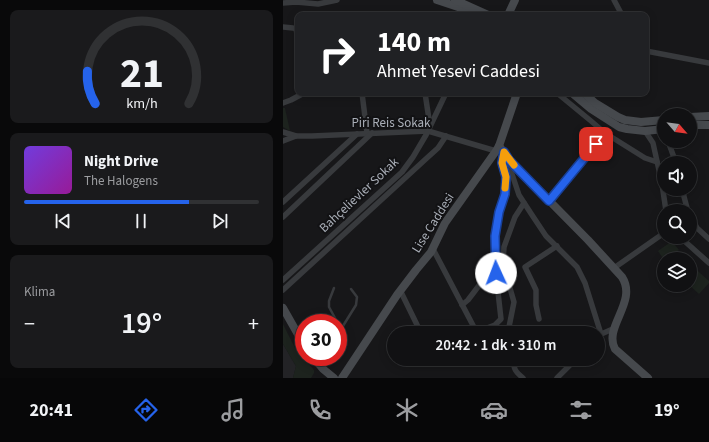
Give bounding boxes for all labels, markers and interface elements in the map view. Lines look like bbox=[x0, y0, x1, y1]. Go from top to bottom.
text: 140 m bbox=[377, 22, 451, 62]
icon: right bbox=[311, 28, 363, 80]
text: 21 bbox=[120, 44, 163, 104]
text: Ahmet Yesevi Caddesi bbox=[377, 59, 540, 84]
text: km/h bbox=[126, 93, 157, 114]
north arrow bbox=[657, 108, 697, 148]
map controls bbox=[657, 108, 697, 292]
street label: Piri Reis Sokak bbox=[351, 114, 431, 132]
pin bbox=[579, 127, 613, 161]
icon: arrive bbox=[585, 133, 607, 155]
text: Night Drive bbox=[84, 151, 159, 172]
street label: Bahçelievler Sokak bbox=[315, 153, 403, 237]
button: sound bbox=[657, 156, 697, 196]
text: The Halogens bbox=[84, 172, 158, 190]
street label: Lise Caddesi bbox=[407, 190, 459, 256]
button: search bbox=[657, 204, 697, 244]
icon: previous bbox=[52, 210, 74, 232]
icon: pause bbox=[130, 210, 152, 232]
icon: next bbox=[209, 210, 231, 232]
position arrow bbox=[475, 252, 517, 294]
button: layers bbox=[657, 252, 697, 292]
text: Klima bbox=[24, 283, 55, 301]
text: 19° bbox=[121, 302, 162, 345]
text: − bbox=[24, 308, 35, 340]
text: + bbox=[248, 308, 259, 340]
speed limit sign: 30 bbox=[295, 314, 347, 366]
text: 20:42 · 1 dk · 310 m bbox=[436, 335, 556, 356]
icon: directions bbox=[132, 396, 160, 424]
icon: music bbox=[219, 396, 247, 424]
icon: phone bbox=[306, 396, 334, 424]
icon: climate bbox=[393, 396, 421, 424]
icon: car bbox=[480, 396, 508, 424]
icon: filters bbox=[567, 396, 595, 424]
text: 20:41 bbox=[30, 398, 73, 423]
text: 19° bbox=[654, 398, 680, 423]

